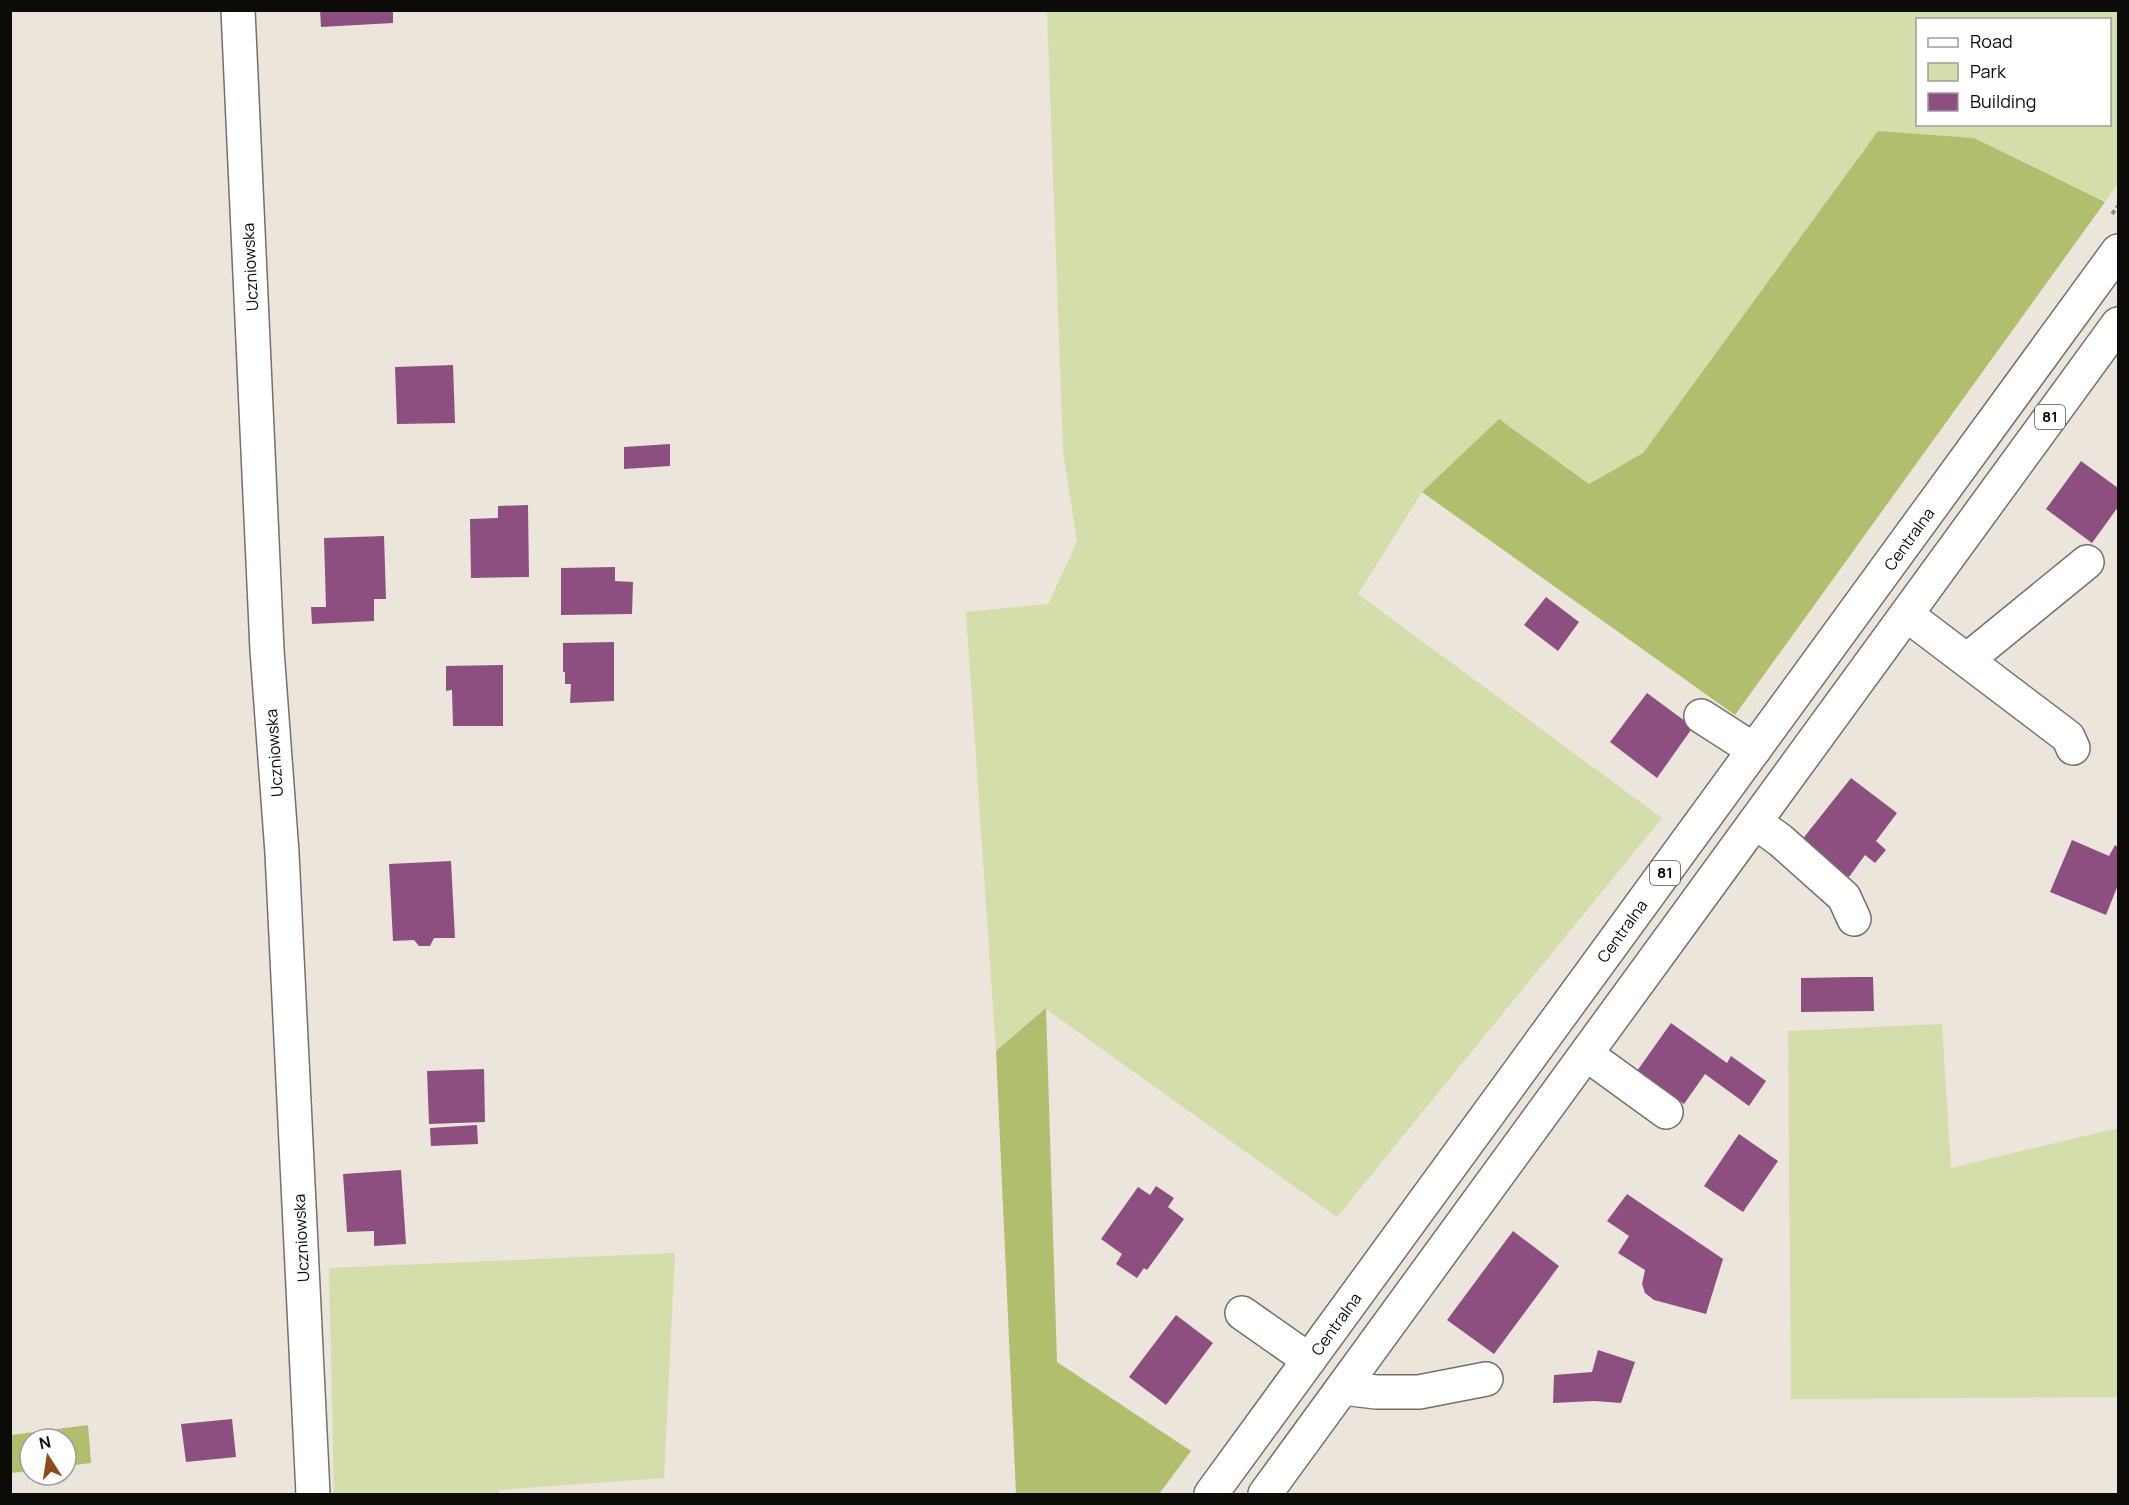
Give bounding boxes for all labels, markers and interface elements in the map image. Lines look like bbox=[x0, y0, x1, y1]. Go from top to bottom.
legend bbox=[1916, 18, 2111, 126]
text: Road bbox=[1970, 29, 2013, 53]
text: Park bbox=[1970, 59, 2007, 83]
text: Building bbox=[1970, 89, 2036, 113]
street label: Uczniowska bbox=[237, 222, 263, 312]
road number: 81 bbox=[2035, 405, 2065, 429]
street label: Centralna bbox=[1879, 503, 1939, 575]
street label: Uczniowska bbox=[260, 708, 288, 798]
road number: 81 bbox=[1650, 861, 1680, 885]
street label: Centralna bbox=[1592, 895, 1652, 967]
street label: Uczniowska bbox=[288, 1193, 314, 1283]
street label: Centralna bbox=[1306, 1288, 1366, 1360]
north arrow bbox=[18, 1427, 78, 1487]
text: N bbox=[37, 1430, 53, 1454]

